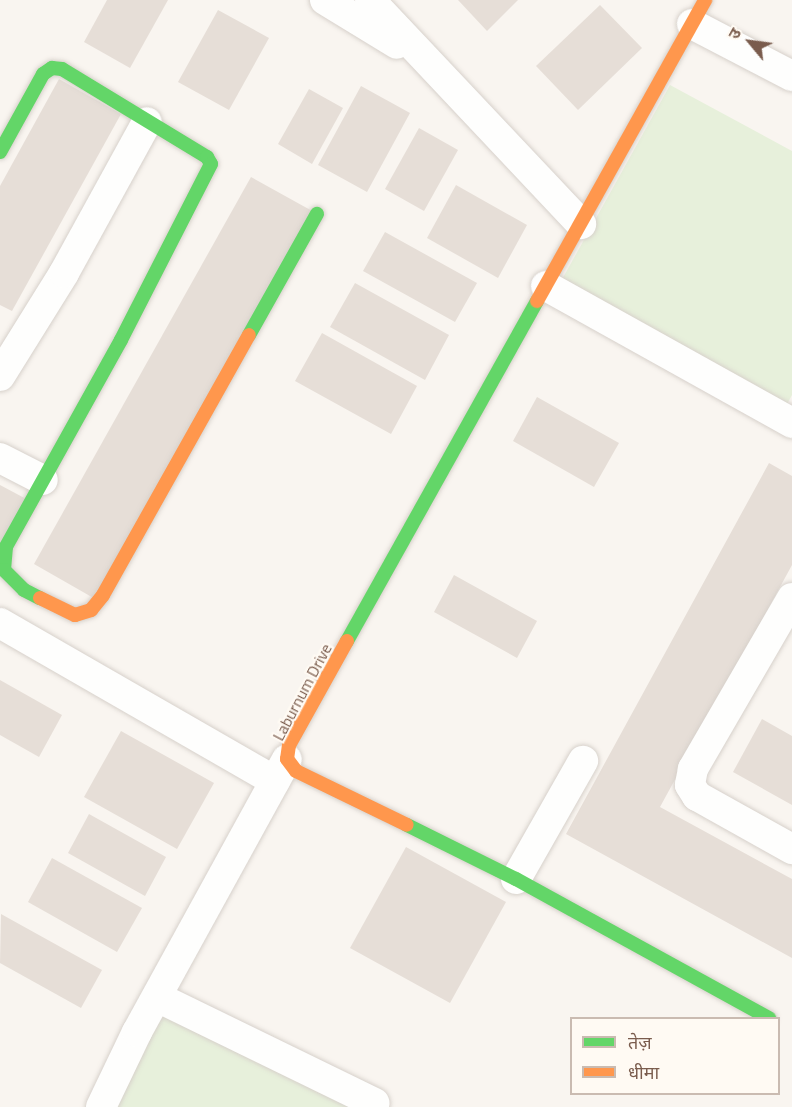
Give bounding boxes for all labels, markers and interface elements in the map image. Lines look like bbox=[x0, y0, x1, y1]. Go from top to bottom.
north arrow bbox=[720, 12, 780, 72]
text: उ bbox=[721, 23, 747, 43]
street label: Laburnum Drive bbox=[268, 640, 336, 744]
legend bbox=[570, 1017, 780, 1095]
text: तेज़ bbox=[628, 1029, 652, 1056]
text: धीमा bbox=[628, 1059, 659, 1086]

